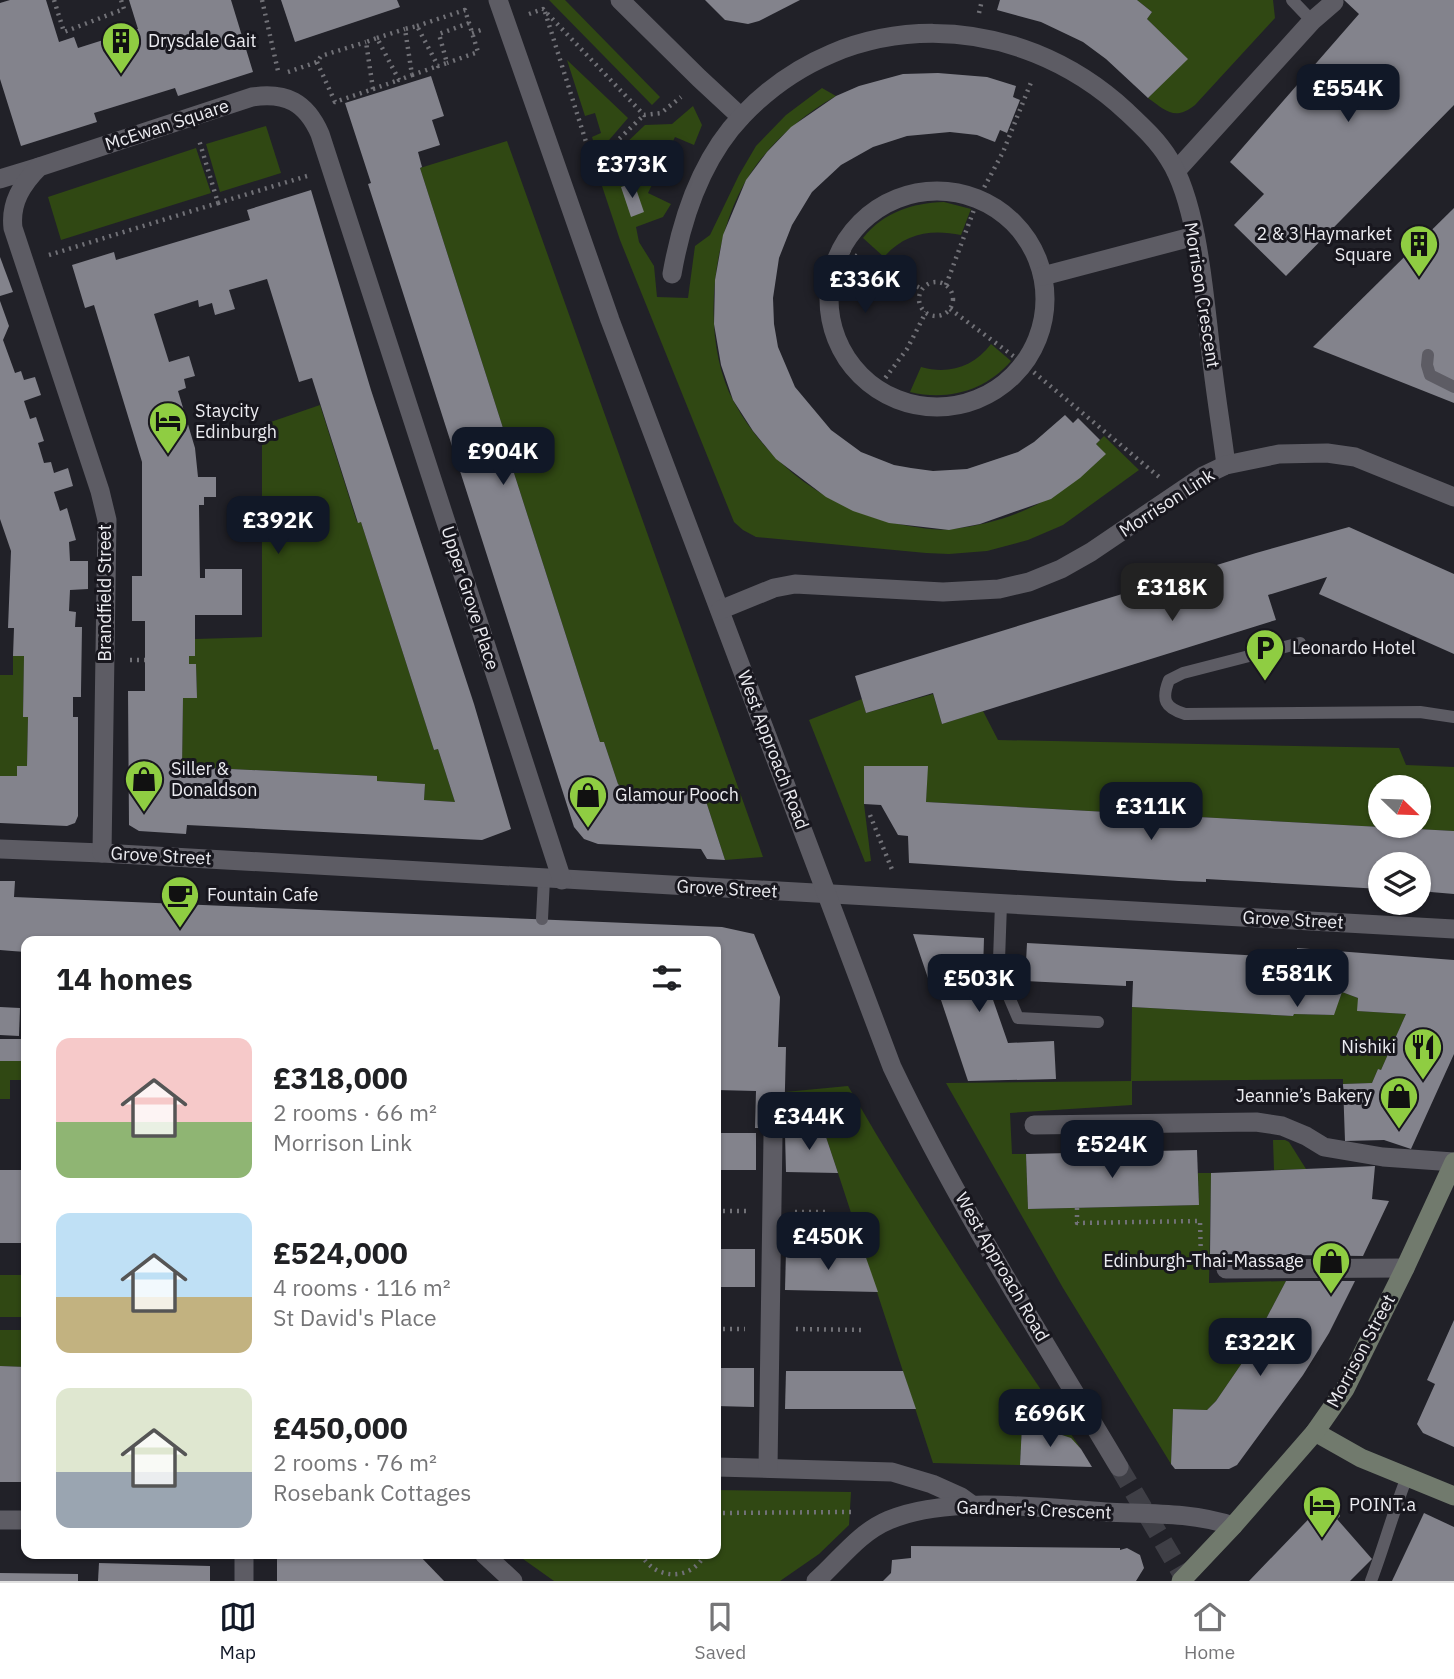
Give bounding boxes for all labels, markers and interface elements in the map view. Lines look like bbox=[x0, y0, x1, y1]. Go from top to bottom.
building icon: Drysdale Gait bbox=[100, 20, 142, 75]
place label: Drysdale Gait bbox=[148, 29, 257, 52]
pin: £554K bbox=[1299, 64, 1397, 124]
text: £554K bbox=[1313, 72, 1383, 102]
street label: McEwan Square bbox=[102, 94, 232, 155]
pin: £373K bbox=[583, 140, 681, 200]
text: £373K bbox=[597, 148, 667, 178]
street label: Morrison Crescent bbox=[1180, 220, 1225, 370]
place label: 2 & 3 Haymarket Square bbox=[1257, 222, 1392, 266]
building icon: 2 & 3 Haymarket Square bbox=[1398, 223, 1440, 278]
pin: £336K bbox=[816, 256, 914, 315]
text: £336K bbox=[830, 263, 900, 293]
place label: Staycity Edinburgh bbox=[195, 399, 277, 443]
hotel icon: Staycity Edinburgh bbox=[147, 400, 189, 455]
pin: £904K bbox=[454, 428, 552, 487]
text: £904K bbox=[468, 435, 538, 465]
street label: Morrison Link bbox=[1115, 463, 1219, 542]
pin: £392K bbox=[229, 496, 327, 556]
text: £392K bbox=[243, 504, 313, 534]
street label: Upper Grove Place bbox=[436, 523, 505, 673]
street label: Brandfield Street bbox=[93, 524, 116, 662]
pin: £318K bbox=[1123, 564, 1221, 623]
text: £318K bbox=[1137, 571, 1207, 601]
parking icon: Leonardo Hotel bbox=[1244, 627, 1286, 682]
place label: Leonardo Hotel bbox=[1292, 636, 1416, 659]
street label: West Approach Road bbox=[733, 667, 814, 833]
place label: Siller & Donaldson bbox=[171, 757, 257, 801]
shop icon: Siller & Donaldson bbox=[123, 758, 165, 813]
shop icon: Glamour Pooch bbox=[567, 774, 609, 829]
north arrow bbox=[1368, 775, 1432, 838]
map controls bbox=[1368, 775, 1431, 915]
pin: £311K bbox=[1102, 782, 1200, 842]
place label: Glamour Pooch bbox=[615, 783, 739, 806]
text: £311K bbox=[1116, 790, 1186, 820]
street label: Grove Street bbox=[110, 841, 212, 870]
button: layers bbox=[1368, 852, 1431, 915]
cafe icon: Fountain Cafe bbox=[159, 874, 201, 929]
street label: Grove Street bbox=[676, 874, 778, 903]
place label: Fountain Cafe bbox=[207, 883, 319, 906]
street label: Grove Street bbox=[1242, 905, 1344, 934]
pin: £581K bbox=[1248, 950, 1346, 1009]
pin: £503K bbox=[930, 954, 1028, 1014]
text: £581K bbox=[1262, 957, 1332, 987]
text: 14 homes bbox=[56, 959, 193, 998]
icon: filters bbox=[648, 959, 686, 997]
text: £503K bbox=[944, 962, 1014, 992]
restaurant icon: Nishiki bbox=[1402, 1026, 1444, 1081]
place label: Nishiki bbox=[1341, 1035, 1396, 1058]
text: £318,000 bbox=[273, 1058, 408, 1097]
icon: home bbox=[112, 1066, 196, 1150]
shop icon: Jeannie’s Bakery bbox=[1378, 1075, 1420, 1130]
place label: Jeannie’s Bakery bbox=[1236, 1084, 1372, 1107]
pin: £344K bbox=[760, 1092, 858, 1152]
text: 2 rooms · 66 m² bbox=[273, 1097, 437, 1127]
text: £344K bbox=[774, 1100, 844, 1130]
pin: £524K bbox=[1063, 1120, 1161, 1180]
text: Morrison Link bbox=[273, 1127, 412, 1157]
text: £524K bbox=[1077, 1128, 1147, 1158]
street label: West Approach Road bbox=[950, 1188, 1054, 1345]
pin: £450K bbox=[779, 1212, 877, 1272]
text: £450K bbox=[793, 1220, 863, 1250]
text: £524,000 bbox=[273, 1233, 408, 1272]
shop icon: Edinburgh-Thai-Massage bbox=[1310, 1240, 1352, 1295]
icon: home bbox=[112, 1241, 196, 1325]
place label: Edinburgh-Thai-Massage bbox=[1103, 1249, 1304, 1272]
text: 4 rooms · 116 m² bbox=[273, 1272, 451, 1302]
street label: Morrison Street bbox=[1321, 1290, 1400, 1411]
text: St David's Place bbox=[273, 1302, 437, 1332]
pin: £322K bbox=[1211, 1318, 1309, 1378]
text: £322K bbox=[1225, 1326, 1295, 1356]
pin: £696K bbox=[1001, 1390, 1099, 1449]
text: £696K bbox=[1015, 1397, 1085, 1427]
text: £450,000 bbox=[273, 1408, 408, 1447]
icon: home bbox=[112, 1416, 196, 1500]
text: 2 rooms · 76 m² bbox=[273, 1447, 437, 1477]
text: Rosebank Cottages bbox=[273, 1477, 472, 1507]
hotel icon: POINT.a bbox=[1301, 1484, 1343, 1539]
place label: POINT.a bbox=[1349, 1493, 1416, 1516]
street label: Gardner's Crescent bbox=[956, 1495, 1112, 1524]
tab: Map bbox=[219, 1598, 257, 1664]
tab: Saved bbox=[695, 1598, 746, 1664]
tab: Home bbox=[1184, 1598, 1235, 1664]

